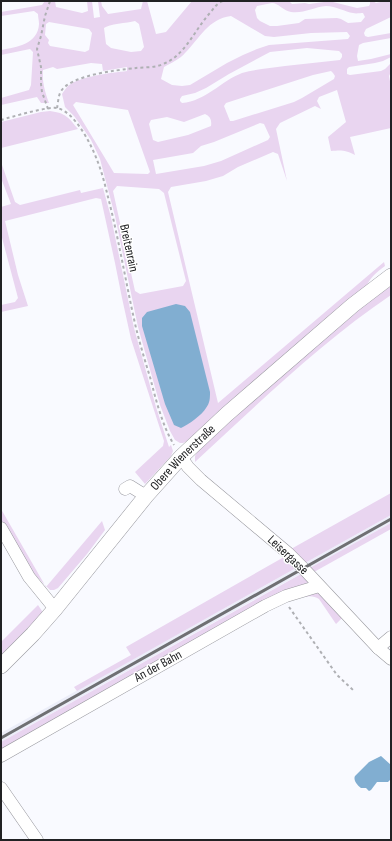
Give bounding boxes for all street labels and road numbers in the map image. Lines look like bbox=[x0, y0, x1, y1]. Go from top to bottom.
street label: Breitenrain bbox=[116, 223, 142, 273]
street label: Obere Wienerstraße bbox=[147, 421, 219, 494]
street label: Leisergasse bbox=[264, 532, 312, 578]
street label: An der Bahn bbox=[131, 646, 185, 686]

